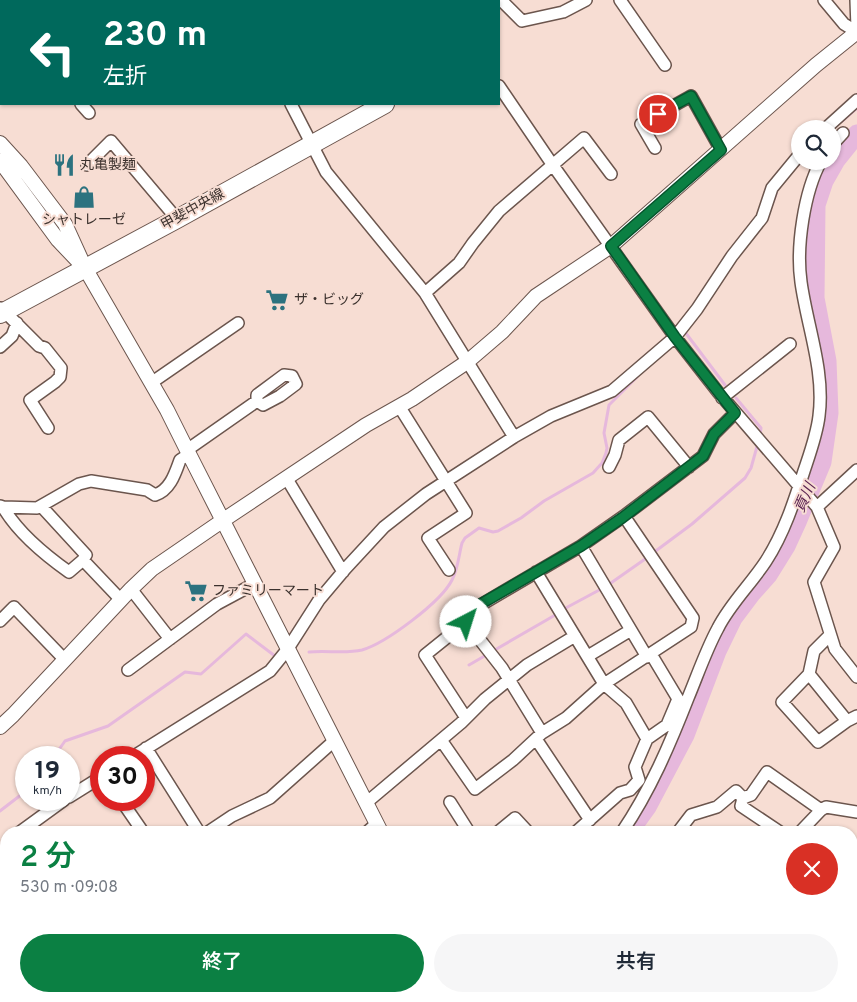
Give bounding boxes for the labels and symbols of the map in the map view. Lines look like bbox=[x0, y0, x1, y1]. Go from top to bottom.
pin bbox=[637, 93, 679, 135]
restaurant icon: 丸亀製麺 bbox=[51, 152, 77, 178]
place label: 丸亀製麺 bbox=[80, 157, 136, 174]
shop icon: シャトレーゼ bbox=[71, 184, 97, 210]
street label: 甲斐中央線 bbox=[158, 186, 228, 234]
place label: シャトレーゼ bbox=[42, 212, 126, 229]
supermarket icon: ザ・ビッグ bbox=[264, 287, 290, 313]
place label: ザ・ビッグ bbox=[294, 292, 364, 309]
water label: 貢川 bbox=[791, 479, 822, 516]
supermarket icon: ファミリーマート bbox=[183, 578, 209, 604]
place label: ファミリーマート bbox=[212, 583, 324, 600]
position arrow bbox=[439, 595, 491, 647]
speed limit sign: 30 bbox=[90, 746, 155, 811]

